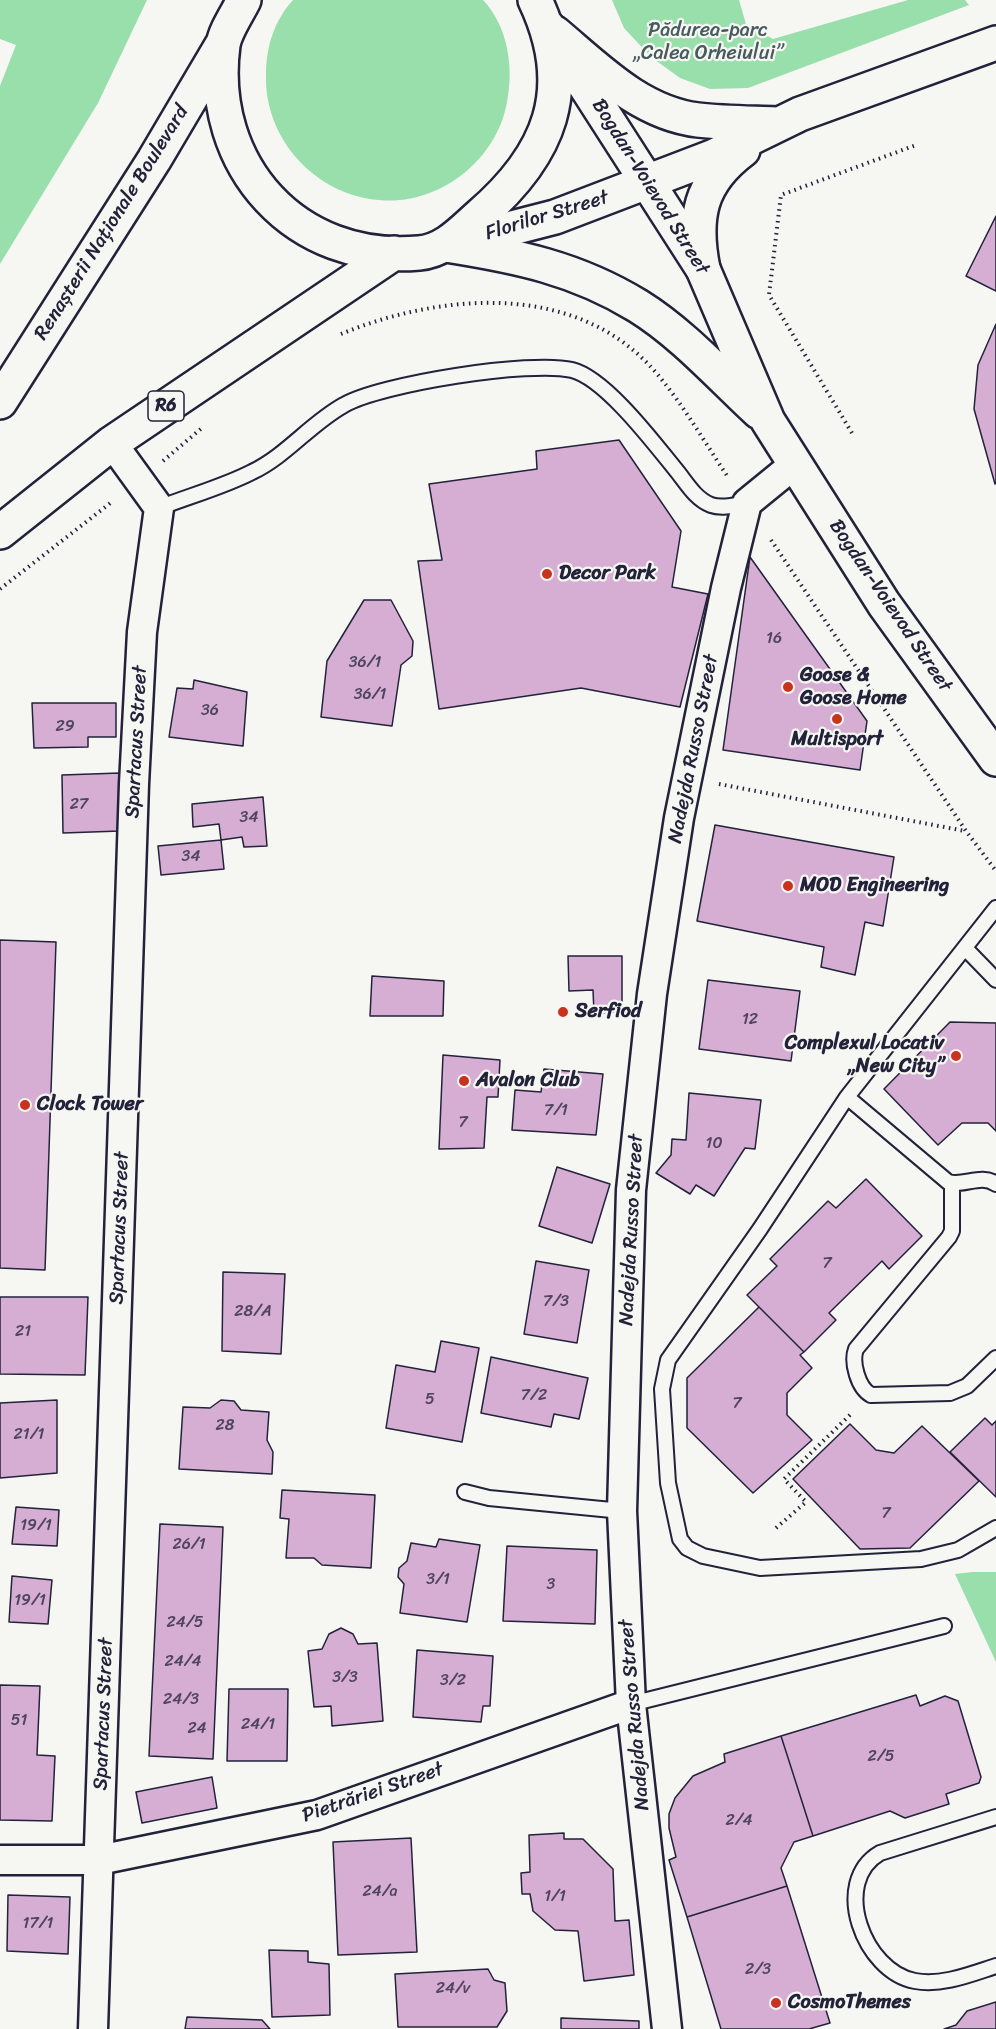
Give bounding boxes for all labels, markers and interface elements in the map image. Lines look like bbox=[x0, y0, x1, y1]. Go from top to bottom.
park label: Pădurea-parc „Calea Orheiului” bbox=[633, 19, 783, 66]
street label: Bogdan-Voievod Street bbox=[586, 95, 714, 279]
street label: Renașterii Naționale Boulevard bbox=[30, 101, 194, 345]
street label: Florilor Street bbox=[482, 186, 612, 246]
road number: R6 bbox=[148, 391, 184, 421]
street label: Bogdan-Voievod Street bbox=[823, 515, 957, 697]
place label: Decor Park bbox=[559, 562, 656, 586]
marker: Decor Park bbox=[540, 567, 554, 581]
house number: 16 bbox=[766, 629, 782, 649]
house number: 36/1 bbox=[349, 653, 381, 673]
street label: Nadejda Russo Street bbox=[664, 653, 724, 845]
place label: Goose & Goose Home bbox=[800, 664, 907, 711]
street label: Spartacus Street bbox=[121, 665, 153, 819]
marker: Goose & Goose Home bbox=[781, 680, 795, 694]
house number: 36/1 bbox=[354, 685, 386, 705]
house number: 36 bbox=[201, 701, 219, 721]
marker: Multisport bbox=[830, 712, 844, 726]
house number: 29 bbox=[55, 717, 75, 737]
place label: Multisport bbox=[791, 728, 883, 752]
house number: 27 bbox=[70, 795, 88, 815]
house number: 34 bbox=[240, 808, 258, 828]
house number: 34 bbox=[182, 847, 200, 867]
place label: MOD Engineering bbox=[800, 874, 949, 898]
marker: MOD Engineering bbox=[781, 879, 795, 893]
place label: Serfiod bbox=[575, 1000, 642, 1024]
marker: Serfiod bbox=[556, 1005, 570, 1019]
house number: 12 bbox=[742, 1010, 758, 1030]
place label: Complexul Locativ „New City” bbox=[785, 1032, 944, 1079]
marker: Complexul Locativ „New City” bbox=[949, 1049, 963, 1063]
place label: Avalon Club bbox=[476, 1069, 580, 1093]
marker: Avalon Club bbox=[457, 1074, 471, 1088]
place label: Clock Tower bbox=[37, 1093, 143, 1117]
marker: Clock Tower bbox=[18, 1098, 32, 1112]
house number: 7/1 bbox=[544, 1101, 568, 1121]
house number: 7 bbox=[458, 1113, 468, 1133]
street label: Nadejda Russo Street bbox=[615, 1134, 649, 1326]
house number: 10 bbox=[706, 1134, 722, 1154]
street label: Spartacus Street bbox=[105, 1151, 135, 1305]
house number: 7 bbox=[822, 1254, 832, 1274]
house number: 7/3 bbox=[543, 1292, 569, 1312]
house number: 28/A bbox=[234, 1302, 272, 1322]
house number: 21 bbox=[15, 1322, 31, 1342]
house number: 7/2 bbox=[521, 1386, 547, 1406]
house number: 5 bbox=[425, 1390, 435, 1410]
house number: 7 bbox=[732, 1394, 742, 1414]
house number: 28 bbox=[216, 1416, 234, 1436]
house number: 21/1 bbox=[14, 1425, 44, 1445]
house number: 7 bbox=[881, 1504, 891, 1524]
house number: 19/1 bbox=[20, 1516, 52, 1536]
house number: 26/1 bbox=[172, 1535, 206, 1555]
house number: 3/1 bbox=[426, 1570, 450, 1590]
house number: 3 bbox=[547, 1575, 555, 1595]
house number: 19/1 bbox=[14, 1591, 46, 1611]
house number: 24/5 bbox=[167, 1613, 203, 1633]
street label: Nadejda Russo Street bbox=[615, 1618, 655, 1812]
street label: Spartacus Street bbox=[89, 1637, 119, 1791]
house number: 24/4 bbox=[164, 1652, 202, 1672]
house number: 3/3 bbox=[332, 1668, 358, 1688]
house number: 3/2 bbox=[440, 1671, 466, 1691]
house number: 24/3 bbox=[163, 1690, 199, 1710]
house number: 51 bbox=[11, 1711, 27, 1731]
house number: 24/1 bbox=[241, 1715, 275, 1735]
house number: 24 bbox=[187, 1719, 207, 1739]
house number: 2/5 bbox=[868, 1747, 894, 1767]
street label: Pietrăriei Street bbox=[299, 1758, 447, 1828]
house number: 2/4 bbox=[725, 1811, 753, 1831]
house number: 24/a bbox=[362, 1882, 398, 1902]
house number: 1/1 bbox=[544, 1887, 566, 1907]
house number: 17/1 bbox=[23, 1914, 53, 1934]
house number: 2/3 bbox=[745, 1960, 771, 1980]
house number: 24/v bbox=[436, 1979, 470, 1999]
place label: CosmoThemes bbox=[788, 1991, 911, 2015]
marker: CosmoThemes bbox=[769, 1996, 783, 2010]

